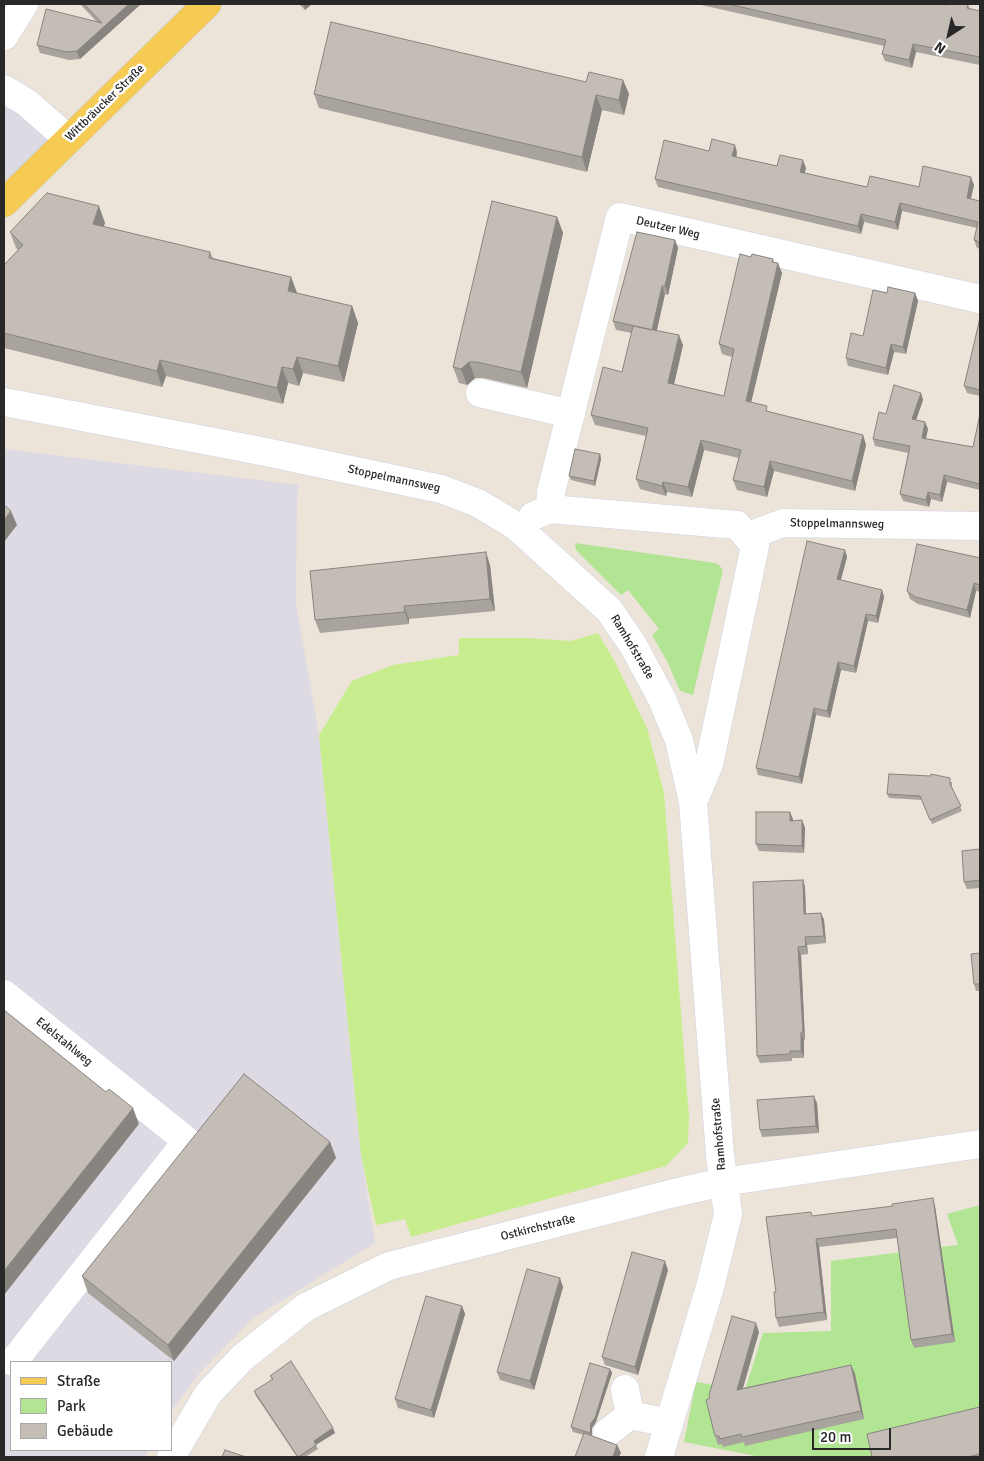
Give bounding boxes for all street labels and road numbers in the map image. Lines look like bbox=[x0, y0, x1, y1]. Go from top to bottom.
street label: Wittbräucker Straße bbox=[62, 62, 148, 144]
street label: Deutzer Weg bbox=[635, 214, 701, 242]
street label: Stoppelmannsweg bbox=[346, 462, 442, 496]
street label: Stoppelmannsweg bbox=[790, 516, 884, 532]
street label: Ramhofstraße bbox=[607, 612, 657, 682]
street label: Edelstahlweg bbox=[33, 1015, 95, 1069]
street label: Ramhofstraße bbox=[709, 1097, 729, 1171]
street label: Ostkirchstraße bbox=[499, 1212, 577, 1244]

